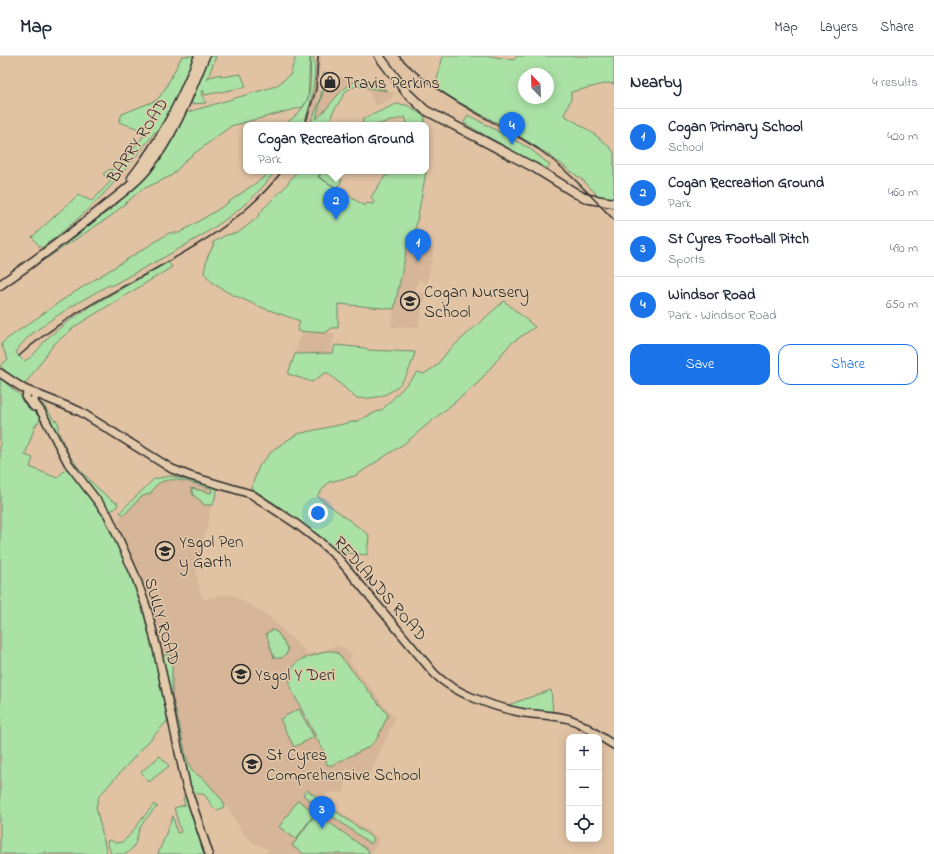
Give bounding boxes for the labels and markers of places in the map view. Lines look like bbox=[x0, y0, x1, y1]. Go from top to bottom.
shop icon: Travis Perkins bbox=[319, 71, 341, 93]
place label: Travis Perkins bbox=[344, 71, 440, 96]
pin: 4 bbox=[499, 112, 525, 145]
pin: 2 bbox=[323, 187, 349, 220]
pin: 1 bbox=[405, 229, 431, 262]
place label: Cogan Nursery School bbox=[424, 280, 529, 325]
school or university icon: Cogan Nursery School bbox=[399, 290, 421, 312]
place label: Ysgol Pen y Garth bbox=[179, 530, 243, 576]
school or university icon: Ysgol Pen y Garth bbox=[154, 540, 176, 562]
school or university icon: Ysgol Y Deri bbox=[230, 663, 252, 685]
place label: Ysgol Y Deri bbox=[255, 663, 335, 690]
place label: St Cyres Comprehensive School bbox=[266, 743, 421, 788]
school or university icon: St Cyres Comprehensive School bbox=[241, 753, 263, 775]
pin: 3 bbox=[309, 796, 335, 829]

